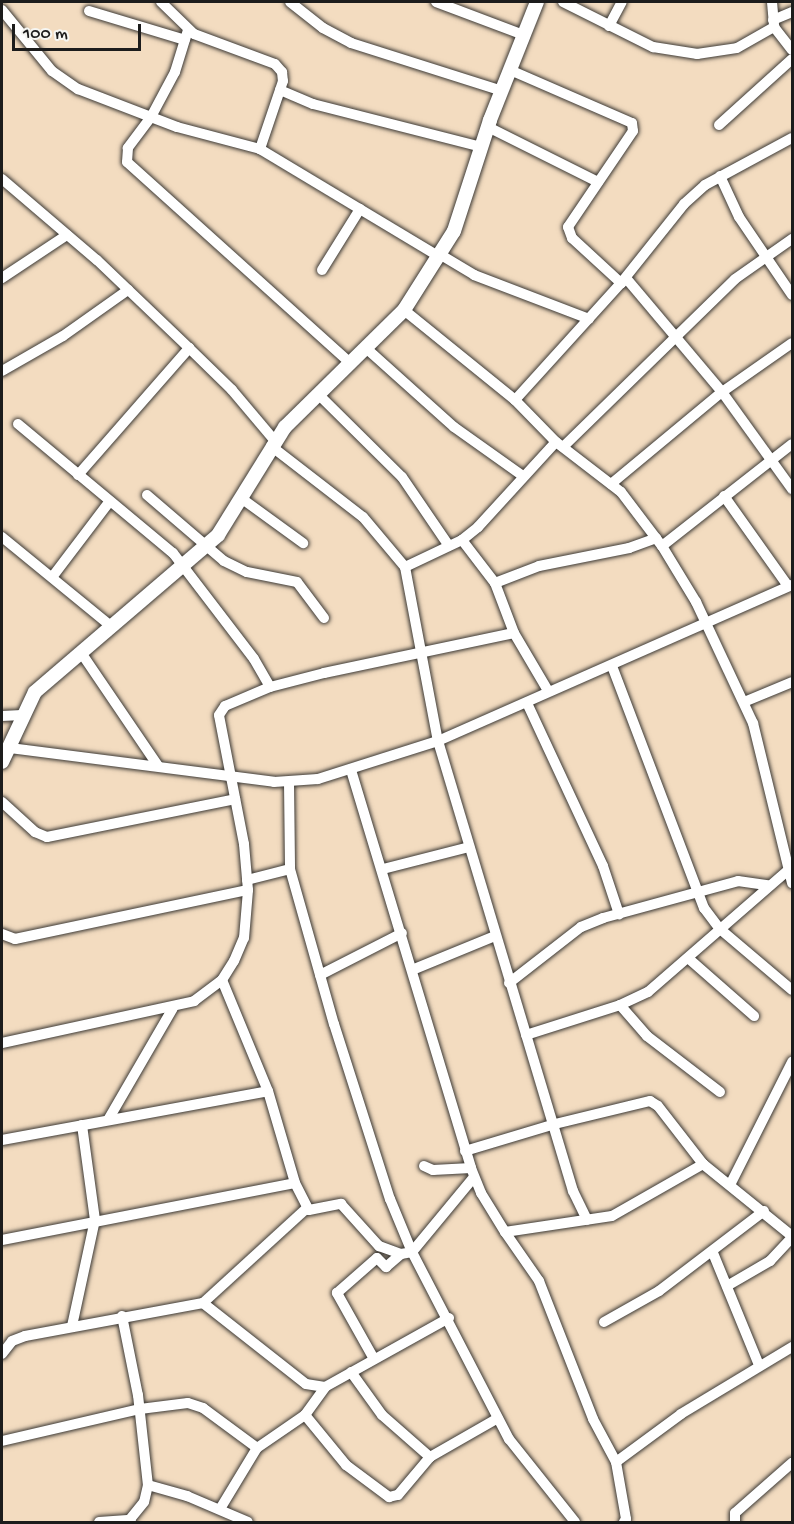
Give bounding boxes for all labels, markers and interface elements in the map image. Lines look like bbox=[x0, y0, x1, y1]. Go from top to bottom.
scale bar bbox=[15, 12, 144, 50]
text: 100 m bbox=[23, 24, 68, 45]

